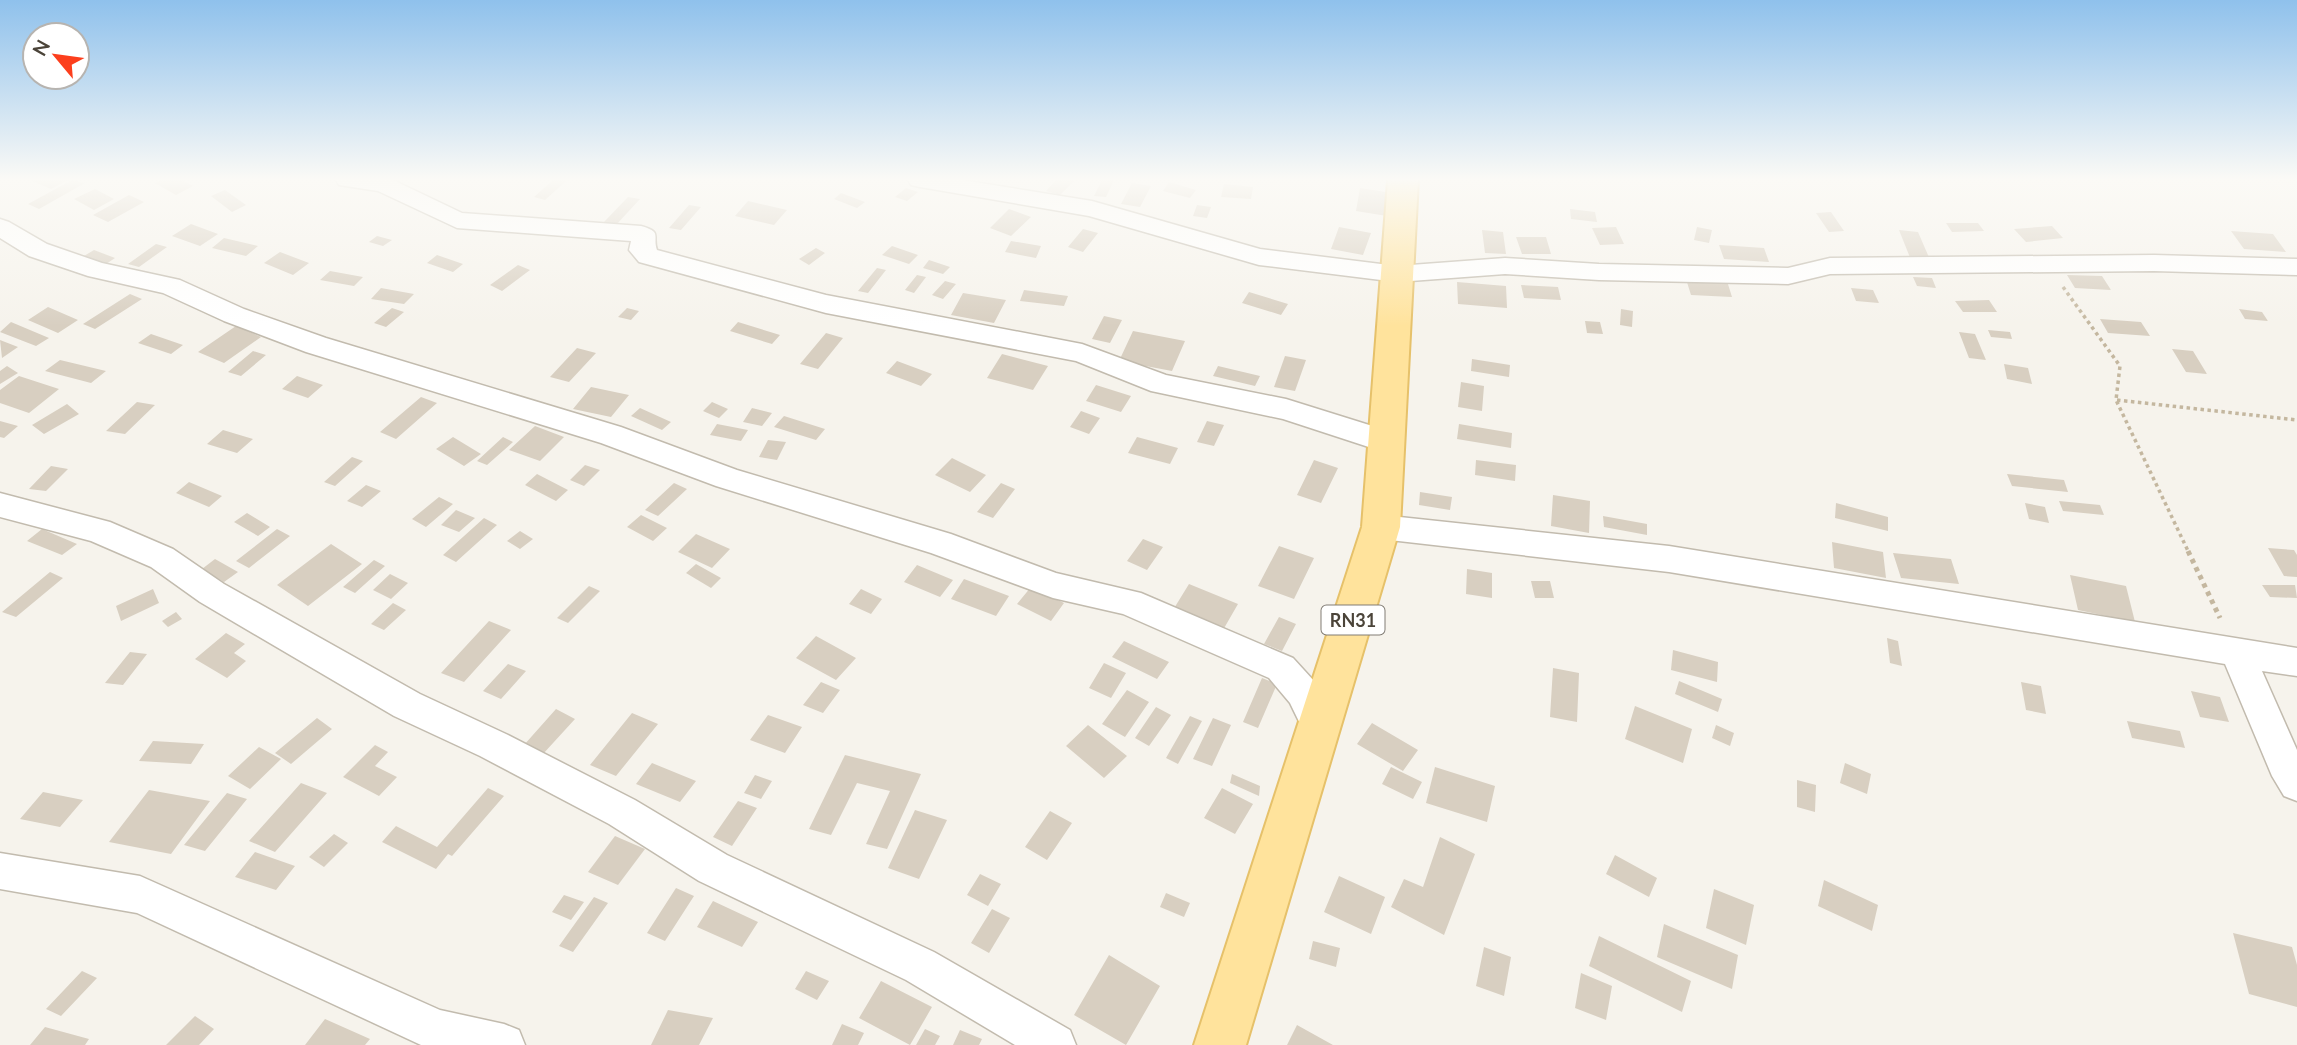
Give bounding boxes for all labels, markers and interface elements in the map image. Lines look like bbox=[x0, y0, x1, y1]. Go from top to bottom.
north arrow bbox=[21, 21, 91, 91]
text: N bbox=[27, 36, 54, 59]
road number: RN31 bbox=[1322, 606, 1384, 634]

